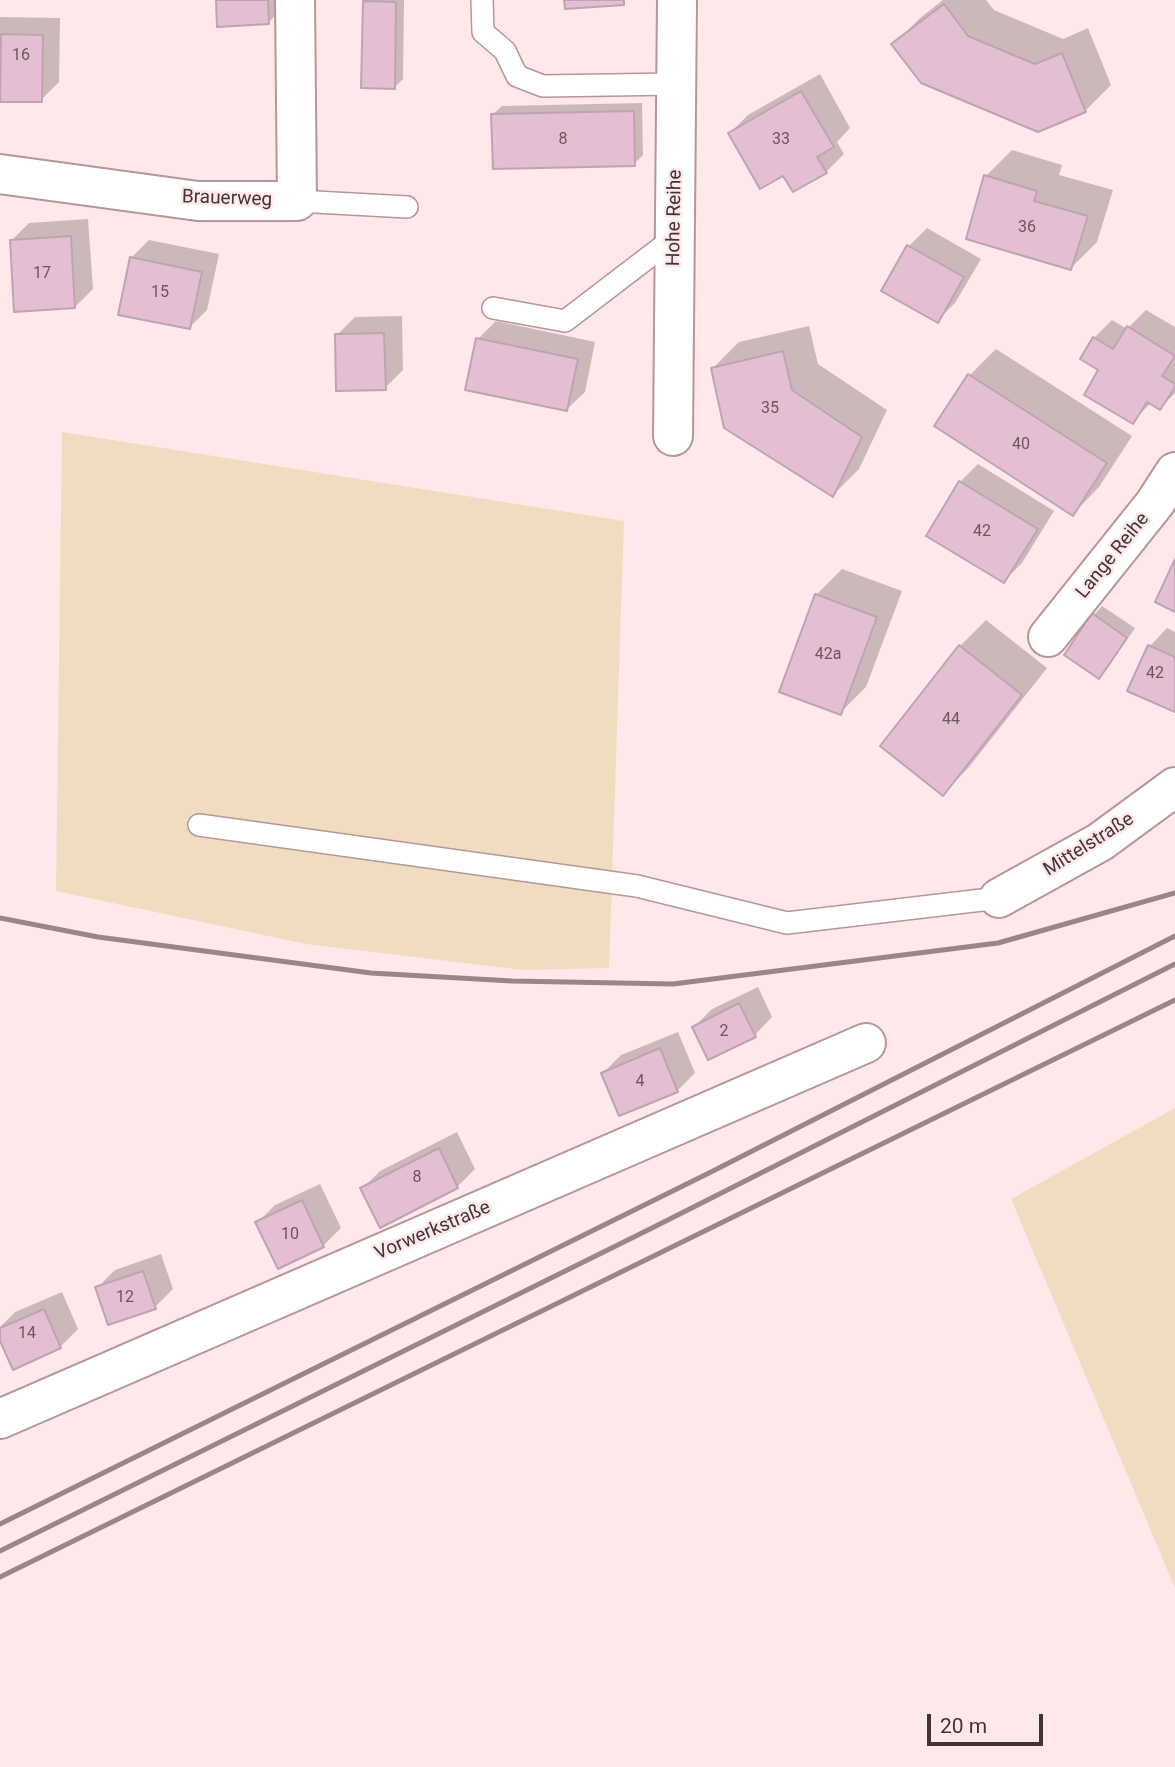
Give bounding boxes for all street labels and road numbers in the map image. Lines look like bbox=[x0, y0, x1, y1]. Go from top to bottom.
street label: Hohe Reihe bbox=[663, 170, 687, 266]
street label: Brauerweg bbox=[181, 186, 273, 212]
street label: Lange Reihe bbox=[1072, 509, 1154, 603]
street label: Mittelstraße bbox=[1040, 808, 1138, 882]
street label: Vorwerkstraße bbox=[372, 1196, 494, 1266]

